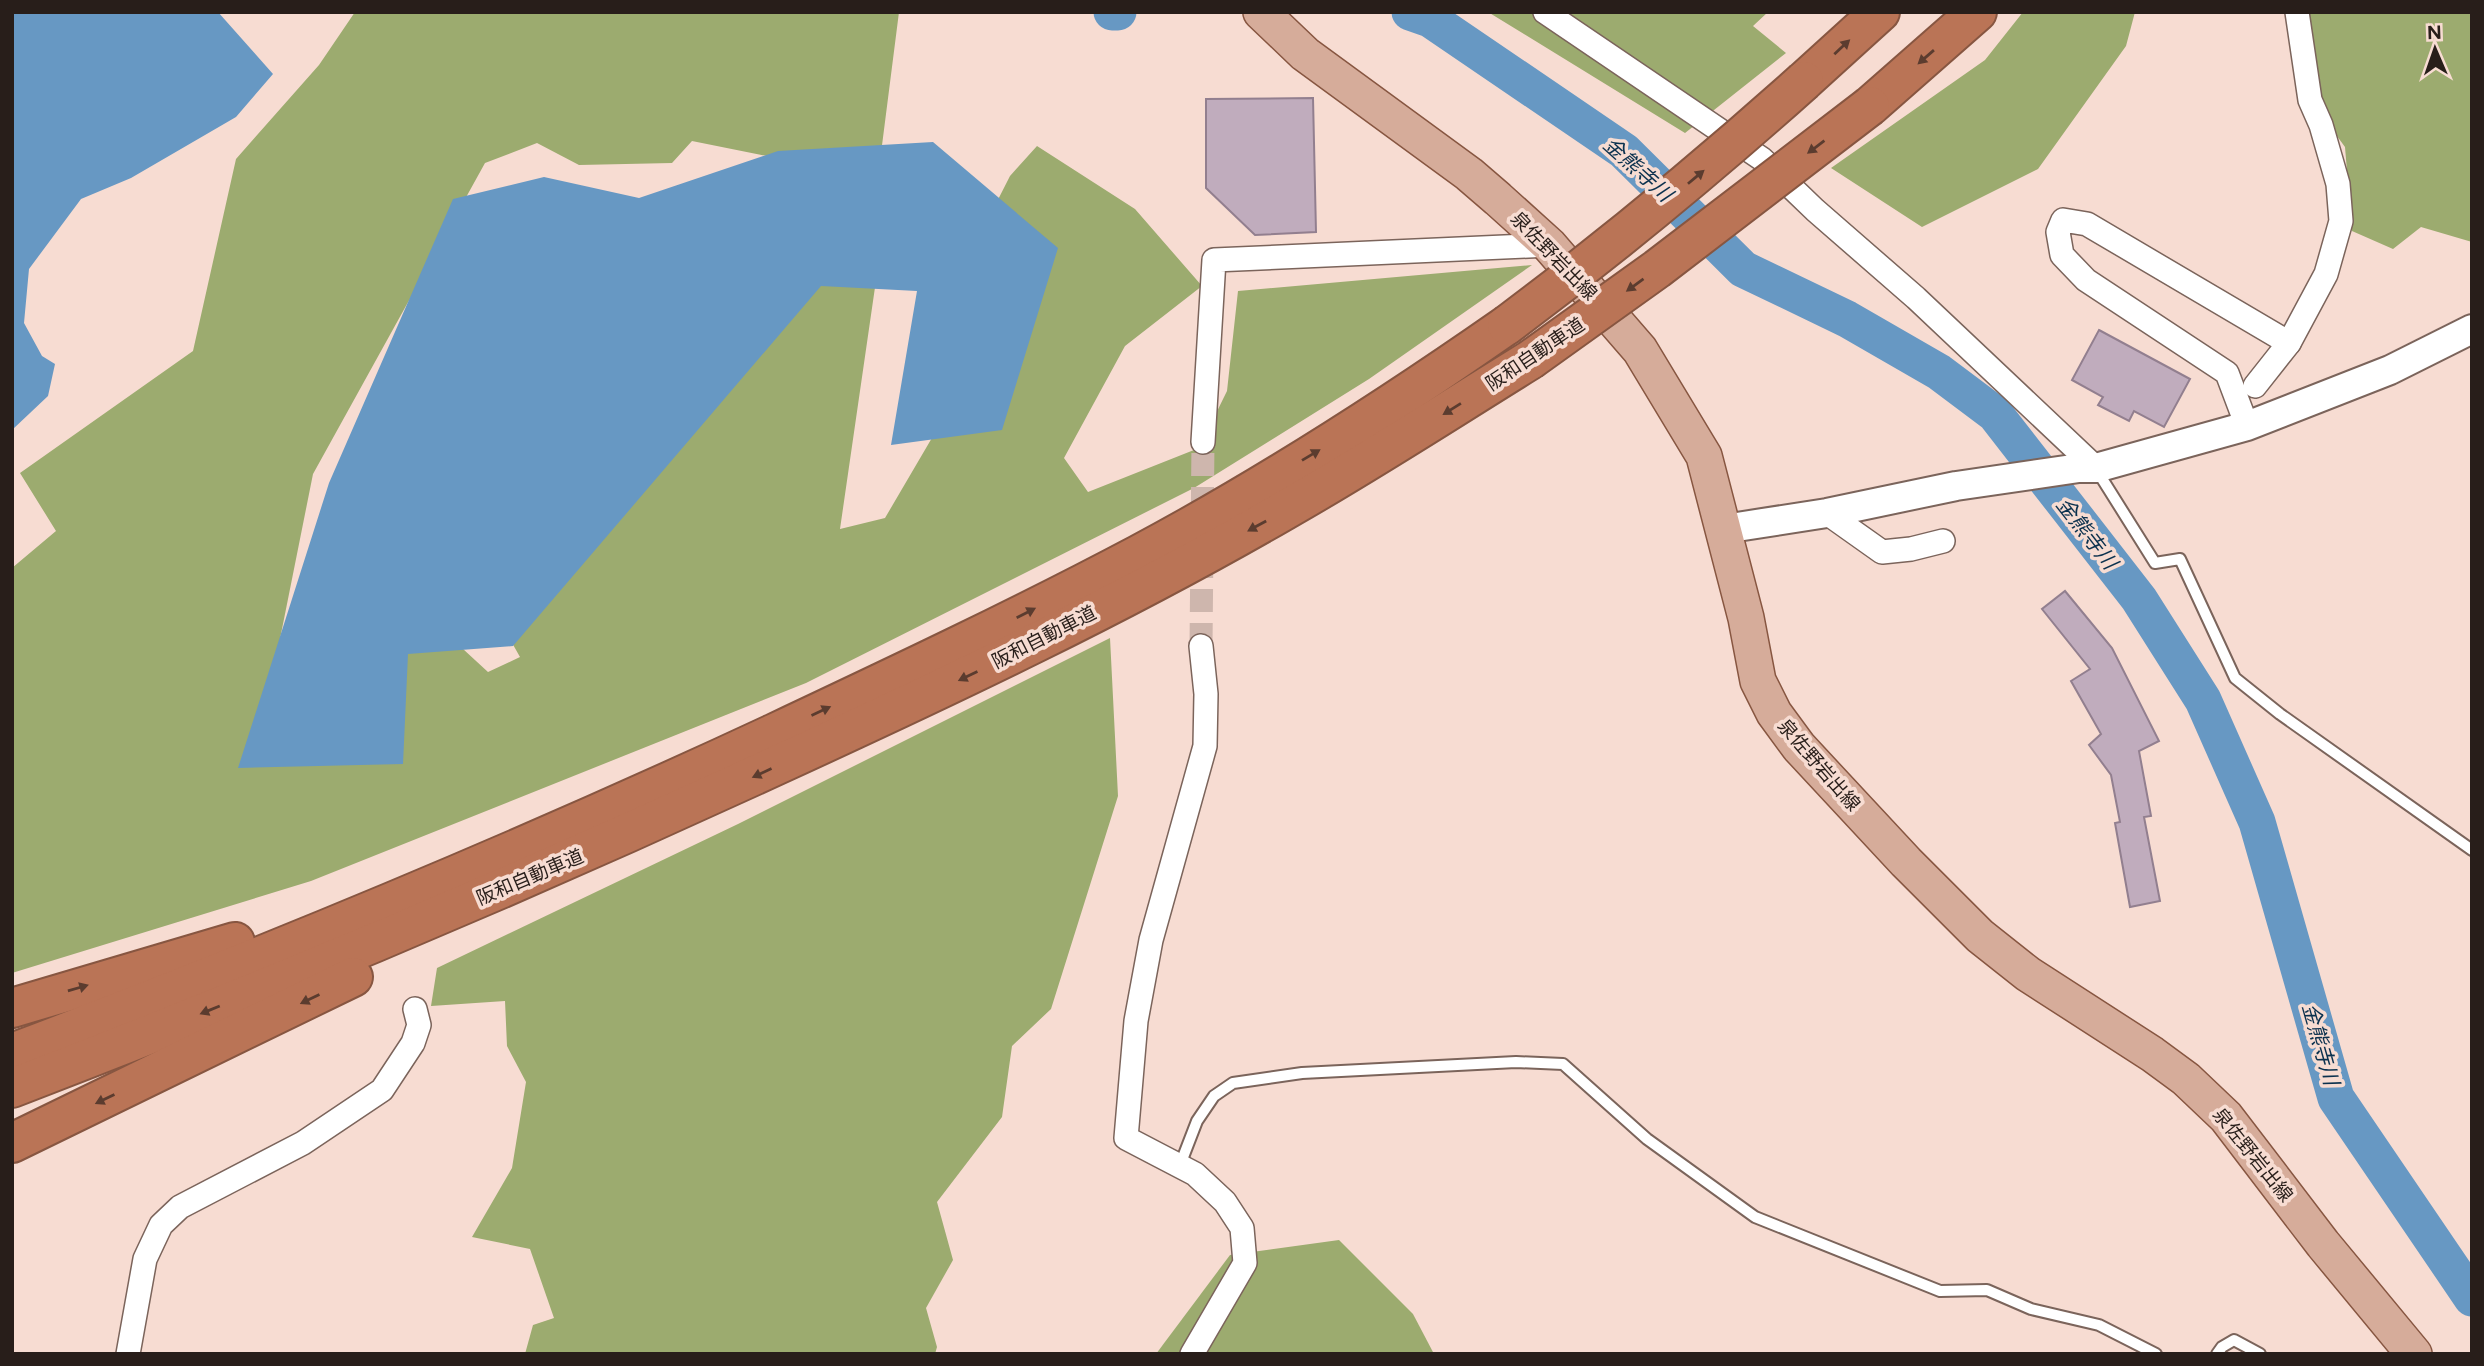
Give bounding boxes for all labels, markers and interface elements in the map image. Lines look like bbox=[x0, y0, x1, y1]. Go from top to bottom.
north arrow bbox=[2400, 14, 2470, 84]
text: N bbox=[2427, 21, 2442, 44]
one-way arrow bbox=[1833, 39, 1851, 55]
one-way arrow bbox=[1917, 49, 1935, 65]
water label: 金熊寺川 bbox=[1598, 132, 1679, 208]
one-way arrow bbox=[1807, 140, 1825, 154]
one-way arrow bbox=[1687, 170, 1704, 185]
street label: 泉佐野岩出線 bbox=[1506, 207, 1602, 305]
one-way arrow bbox=[1626, 278, 1644, 292]
street label: 阪和自動車道 bbox=[1481, 313, 1589, 395]
one-way arrow bbox=[1442, 402, 1461, 415]
one-way arrow bbox=[1301, 449, 1320, 462]
water label: 金熊寺川 bbox=[2051, 492, 2124, 575]
one-way arrow bbox=[1247, 520, 1266, 532]
street label: 阪和自動車道 bbox=[988, 601, 1100, 673]
one-way arrow bbox=[1016, 607, 1036, 618]
one-way arrow bbox=[958, 670, 978, 681]
one-way arrow bbox=[811, 706, 831, 717]
street label: 泉佐野岩出線 bbox=[1773, 714, 1865, 816]
one-way arrow bbox=[752, 767, 772, 778]
street label: 阪和自動車道 bbox=[473, 844, 587, 910]
one-way arrow bbox=[67, 983, 88, 993]
one-way arrow bbox=[300, 993, 320, 1004]
water label: 金熊寺川 bbox=[2297, 1000, 2345, 1090]
one-way arrow bbox=[199, 1005, 220, 1016]
one-way arrow bbox=[95, 1093, 115, 1104]
street label: 泉佐野岩出線 bbox=[2208, 1103, 2298, 1207]

